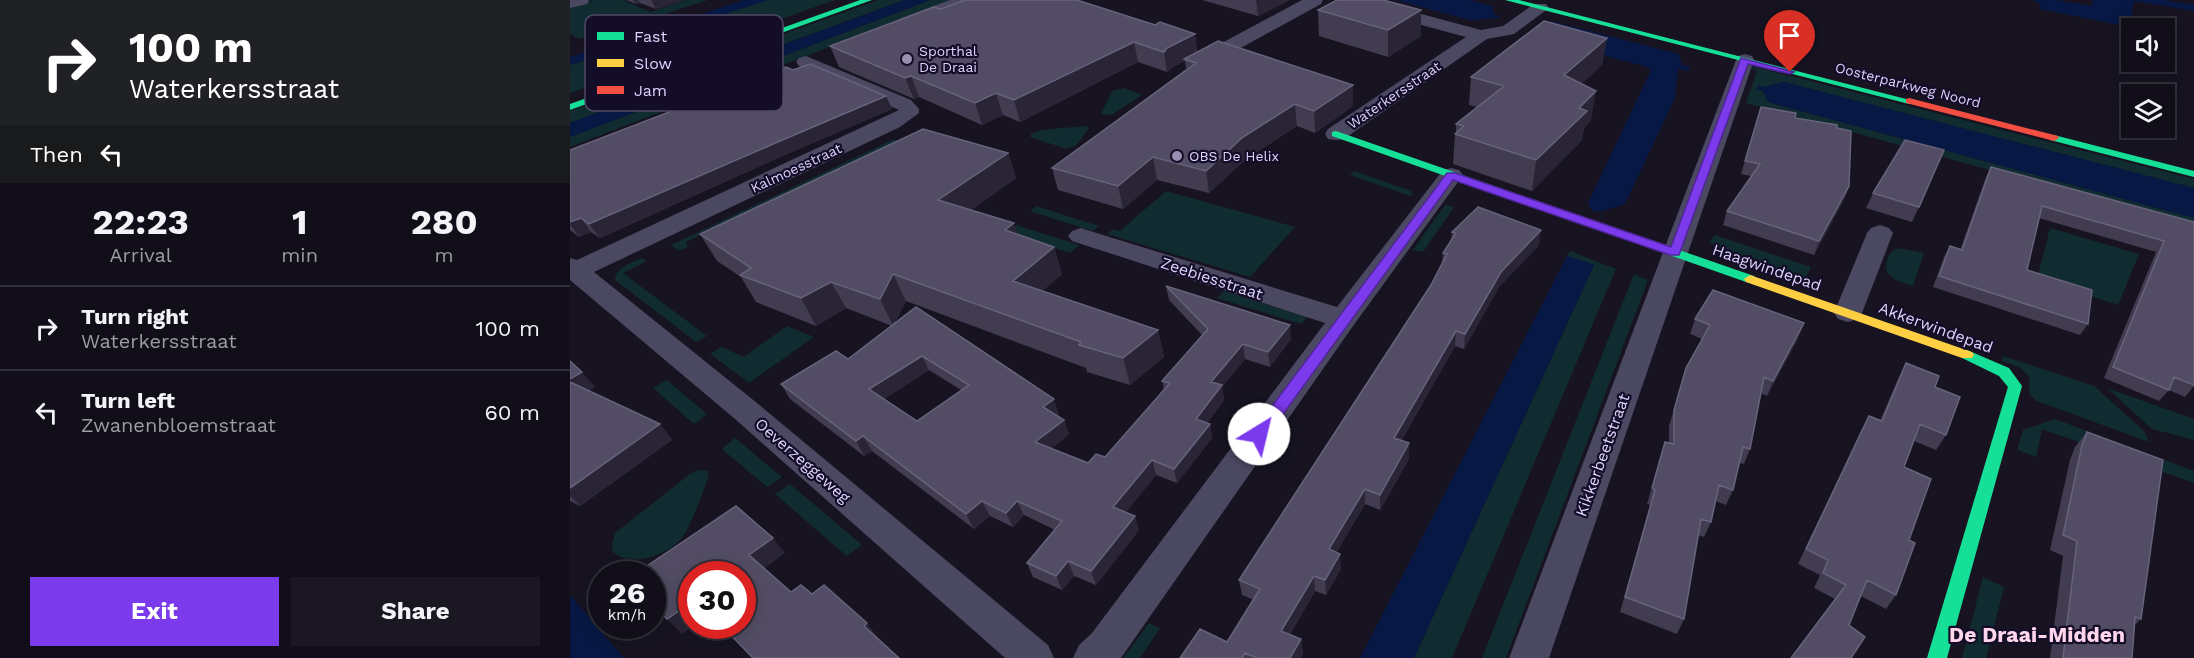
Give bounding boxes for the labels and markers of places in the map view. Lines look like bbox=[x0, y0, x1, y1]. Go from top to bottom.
pin bbox=[1764, 10, 1815, 72]
place label: Sporthal De Draai bbox=[919, 43, 978, 75]
marker: Sporthal De Draai bbox=[900, 52, 914, 66]
place label: OBS De Helix bbox=[1189, 148, 1279, 164]
marker: OBS De Helix bbox=[1170, 149, 1184, 163]

